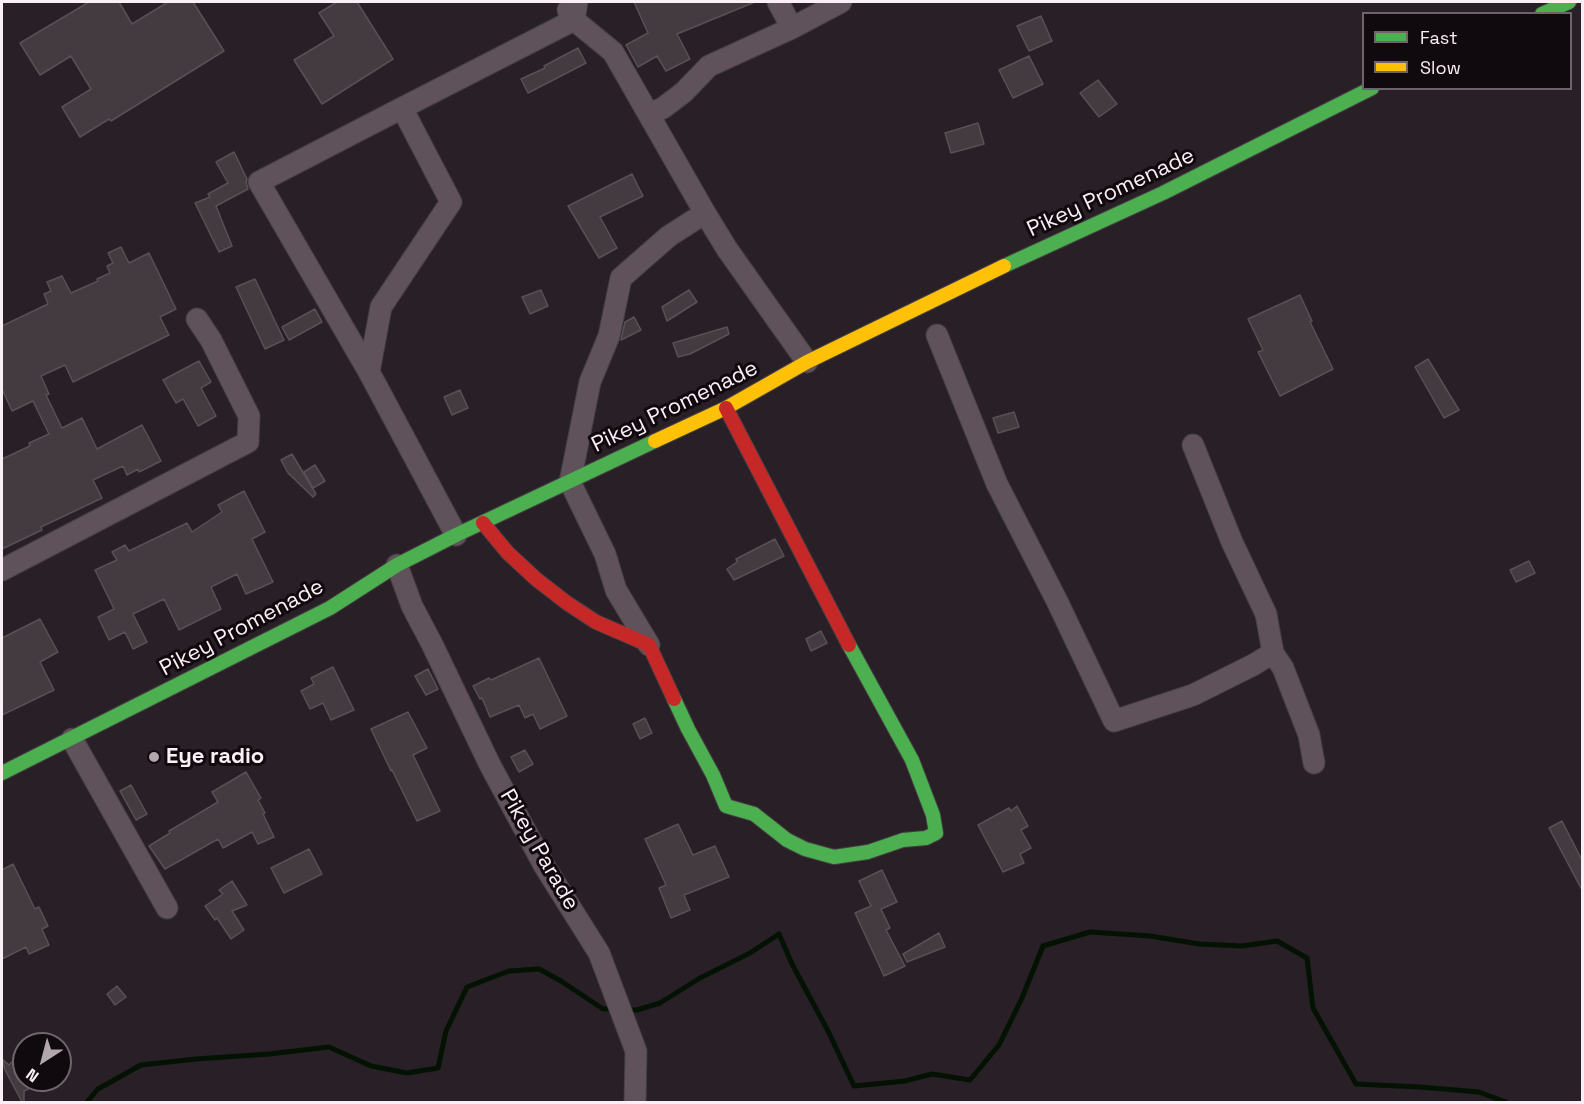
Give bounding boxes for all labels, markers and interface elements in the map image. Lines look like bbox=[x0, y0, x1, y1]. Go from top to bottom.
legend bbox=[1362, 12, 1572, 90]
text: Fast bbox=[1420, 26, 1457, 49]
text: Slow bbox=[1420, 56, 1461, 79]
street label: Pikey Promenade bbox=[1023, 143, 1199, 243]
street label: Pikey Promenade bbox=[588, 355, 762, 459]
street label: Pikey Promenade bbox=[156, 574, 328, 682]
place label: Eye radio bbox=[166, 744, 264, 770]
marker: Eye radio bbox=[147, 750, 161, 764]
street label: Pikey Parade bbox=[494, 785, 584, 915]
north arrow bbox=[12, 1032, 72, 1092]
text: N bbox=[22, 1064, 43, 1087]

